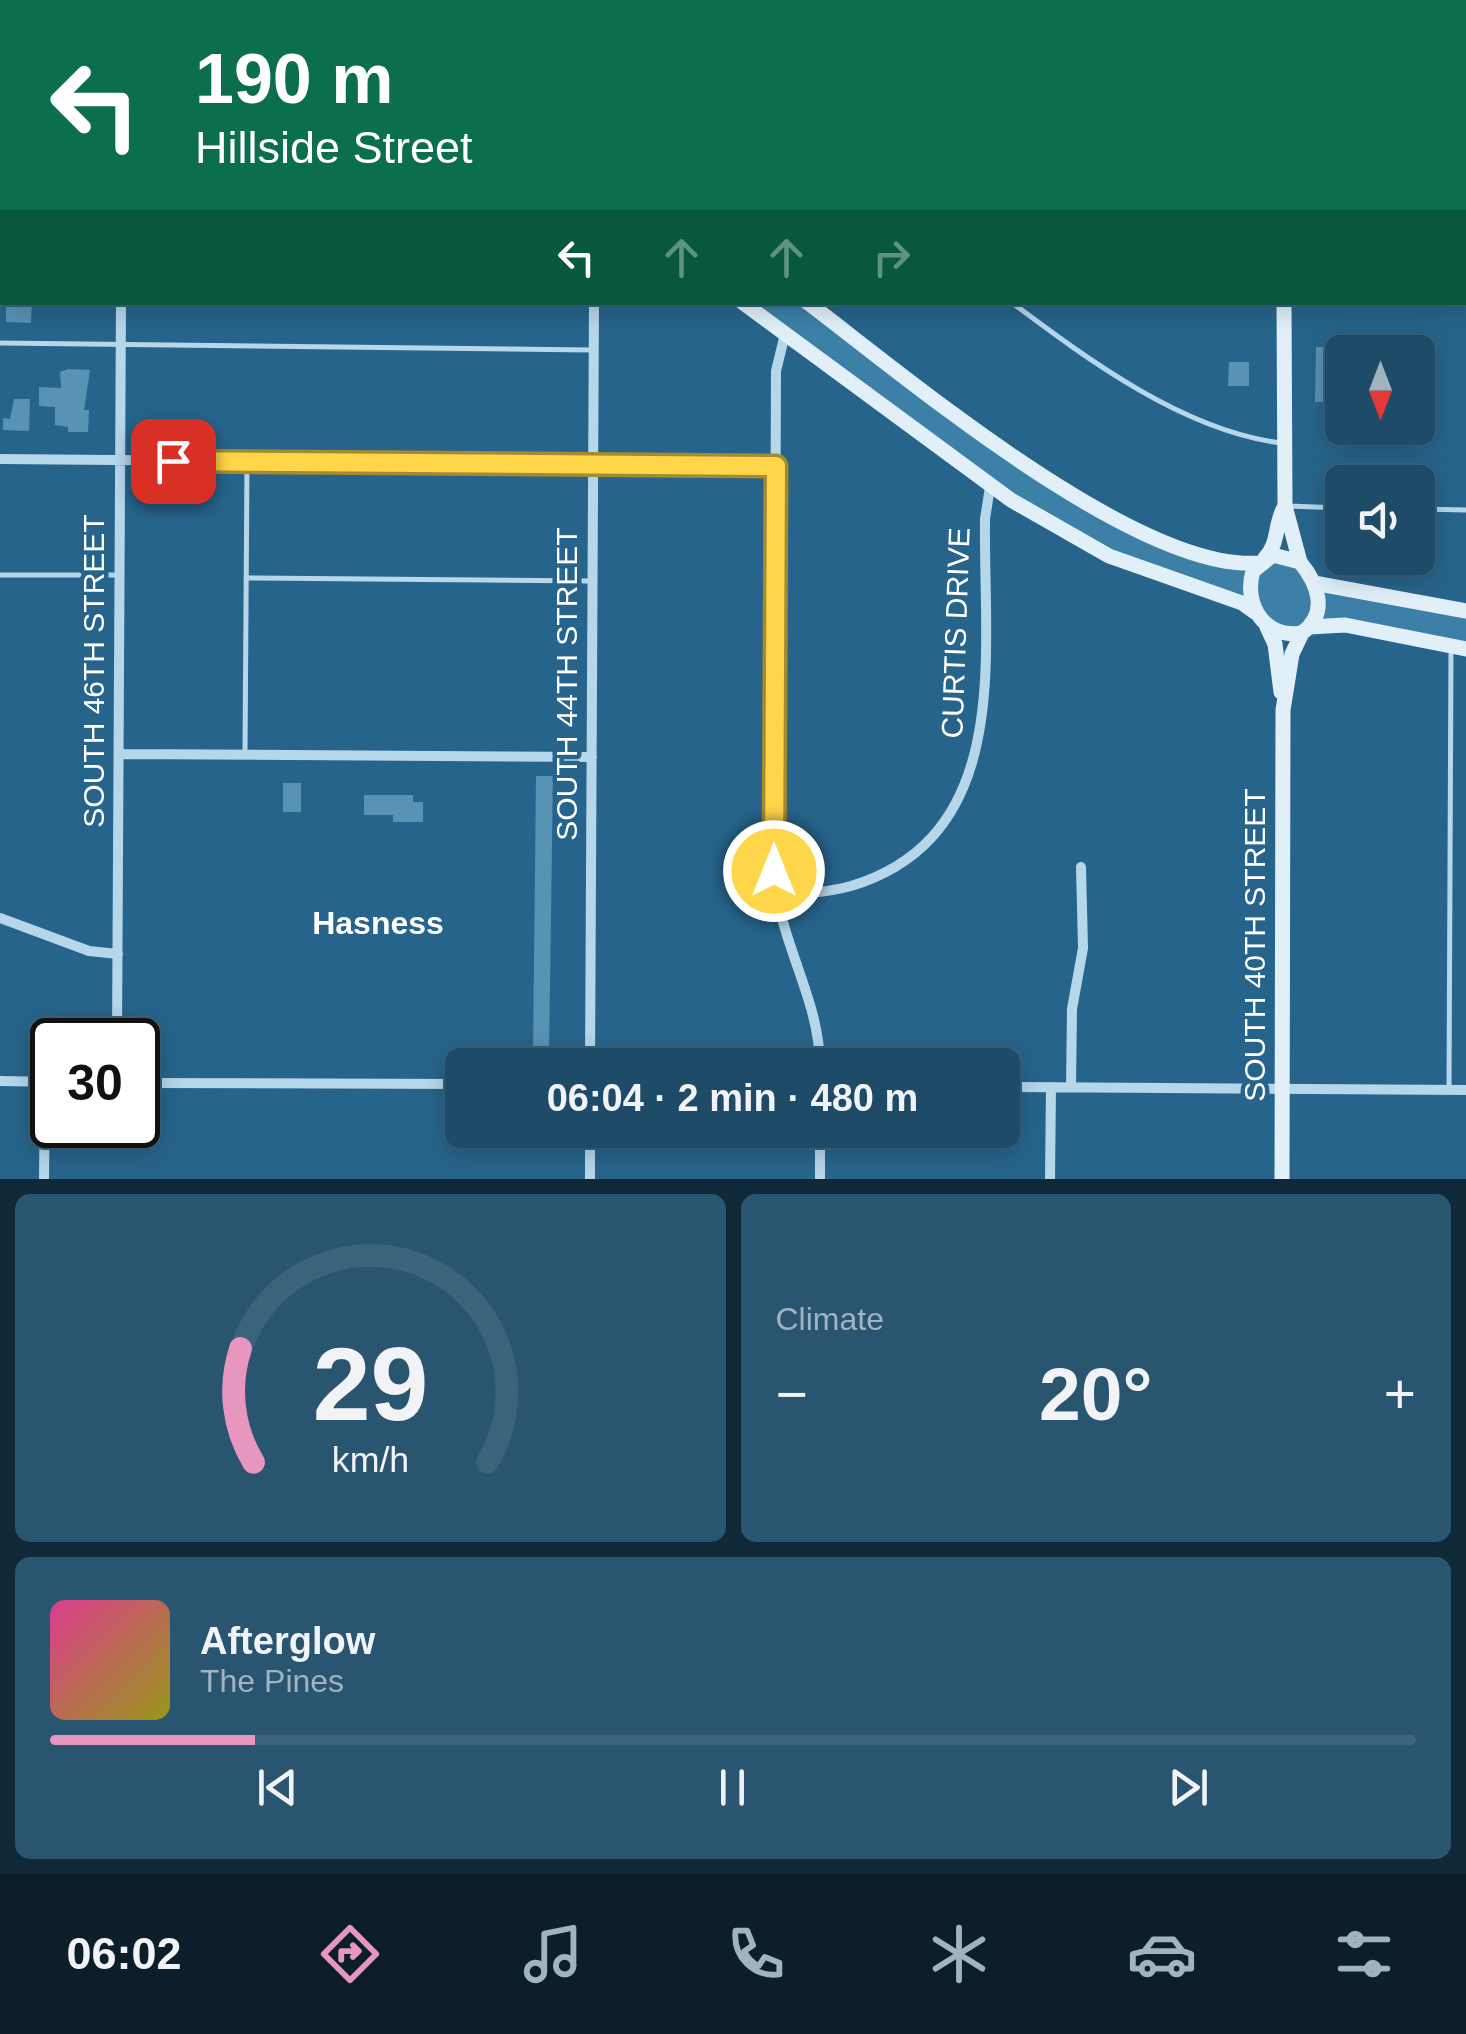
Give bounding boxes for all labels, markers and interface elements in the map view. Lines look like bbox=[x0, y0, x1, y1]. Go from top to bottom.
icon: left bbox=[30, 40, 160, 170]
text: 190 m bbox=[195, 40, 393, 118]
text: Hillside Street bbox=[195, 122, 473, 173]
icon: left bbox=[549, 230, 604, 285]
icon: ahead bbox=[654, 230, 709, 285]
icon: ahead bbox=[759, 230, 814, 285]
icon: right bbox=[864, 230, 919, 285]
north arrow bbox=[1325, 335, 1435, 445]
map controls bbox=[1325, 335, 1435, 575]
pin bbox=[131, 419, 216, 504]
icon: arrive bbox=[146, 434, 201, 489]
button: sound bbox=[1325, 465, 1435, 575]
street label: SOUTH 46TH STREET bbox=[77, 514, 110, 828]
street label: SOUTH 44TH STREET bbox=[550, 527, 583, 841]
street label: CURTIS DRIVE bbox=[935, 527, 976, 739]
street label: SOUTH 40TH STREET bbox=[1238, 788, 1271, 1102]
position arrow bbox=[722, 819, 826, 923]
district label: Hasness bbox=[312, 905, 444, 941]
speed limit sign: 30 bbox=[30, 1018, 160, 1148]
text: 06:04 · 2 min · 480 m bbox=[547, 1077, 918, 1119]
text: Climate bbox=[776, 1301, 884, 1337]
text: 29 bbox=[312, 1326, 428, 1442]
text: 20° bbox=[1039, 1352, 1152, 1436]
text: − bbox=[776, 1363, 808, 1425]
text: + bbox=[1384, 1363, 1416, 1425]
text: km/h bbox=[332, 1440, 409, 1480]
text: Afterglow bbox=[200, 1620, 375, 1662]
text: The Pines bbox=[200, 1663, 344, 1699]
icon: previous bbox=[250, 1760, 305, 1815]
icon: pause bbox=[705, 1760, 760, 1815]
icon: next bbox=[1161, 1760, 1216, 1815]
icon: directions bbox=[315, 1919, 385, 1989]
icon: music bbox=[518, 1919, 588, 1989]
icon: phone bbox=[721, 1919, 791, 1989]
icon: climate bbox=[924, 1919, 994, 1989]
icon: car bbox=[1127, 1919, 1197, 1989]
icon: filters bbox=[1329, 1919, 1399, 1989]
text: 06:02 bbox=[66, 1928, 182, 1979]

